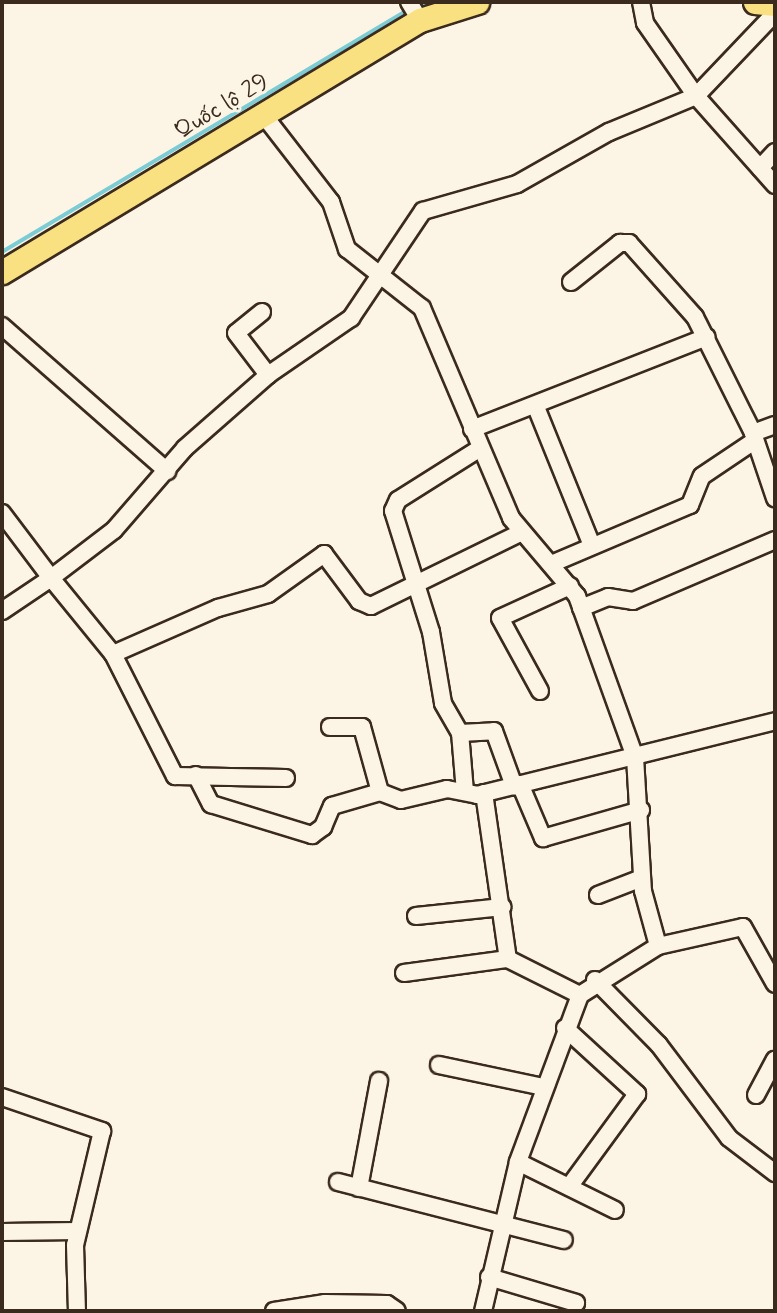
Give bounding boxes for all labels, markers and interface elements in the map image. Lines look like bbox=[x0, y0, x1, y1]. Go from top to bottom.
street label: Quốc lộ 29 bbox=[170, 68, 274, 146]

